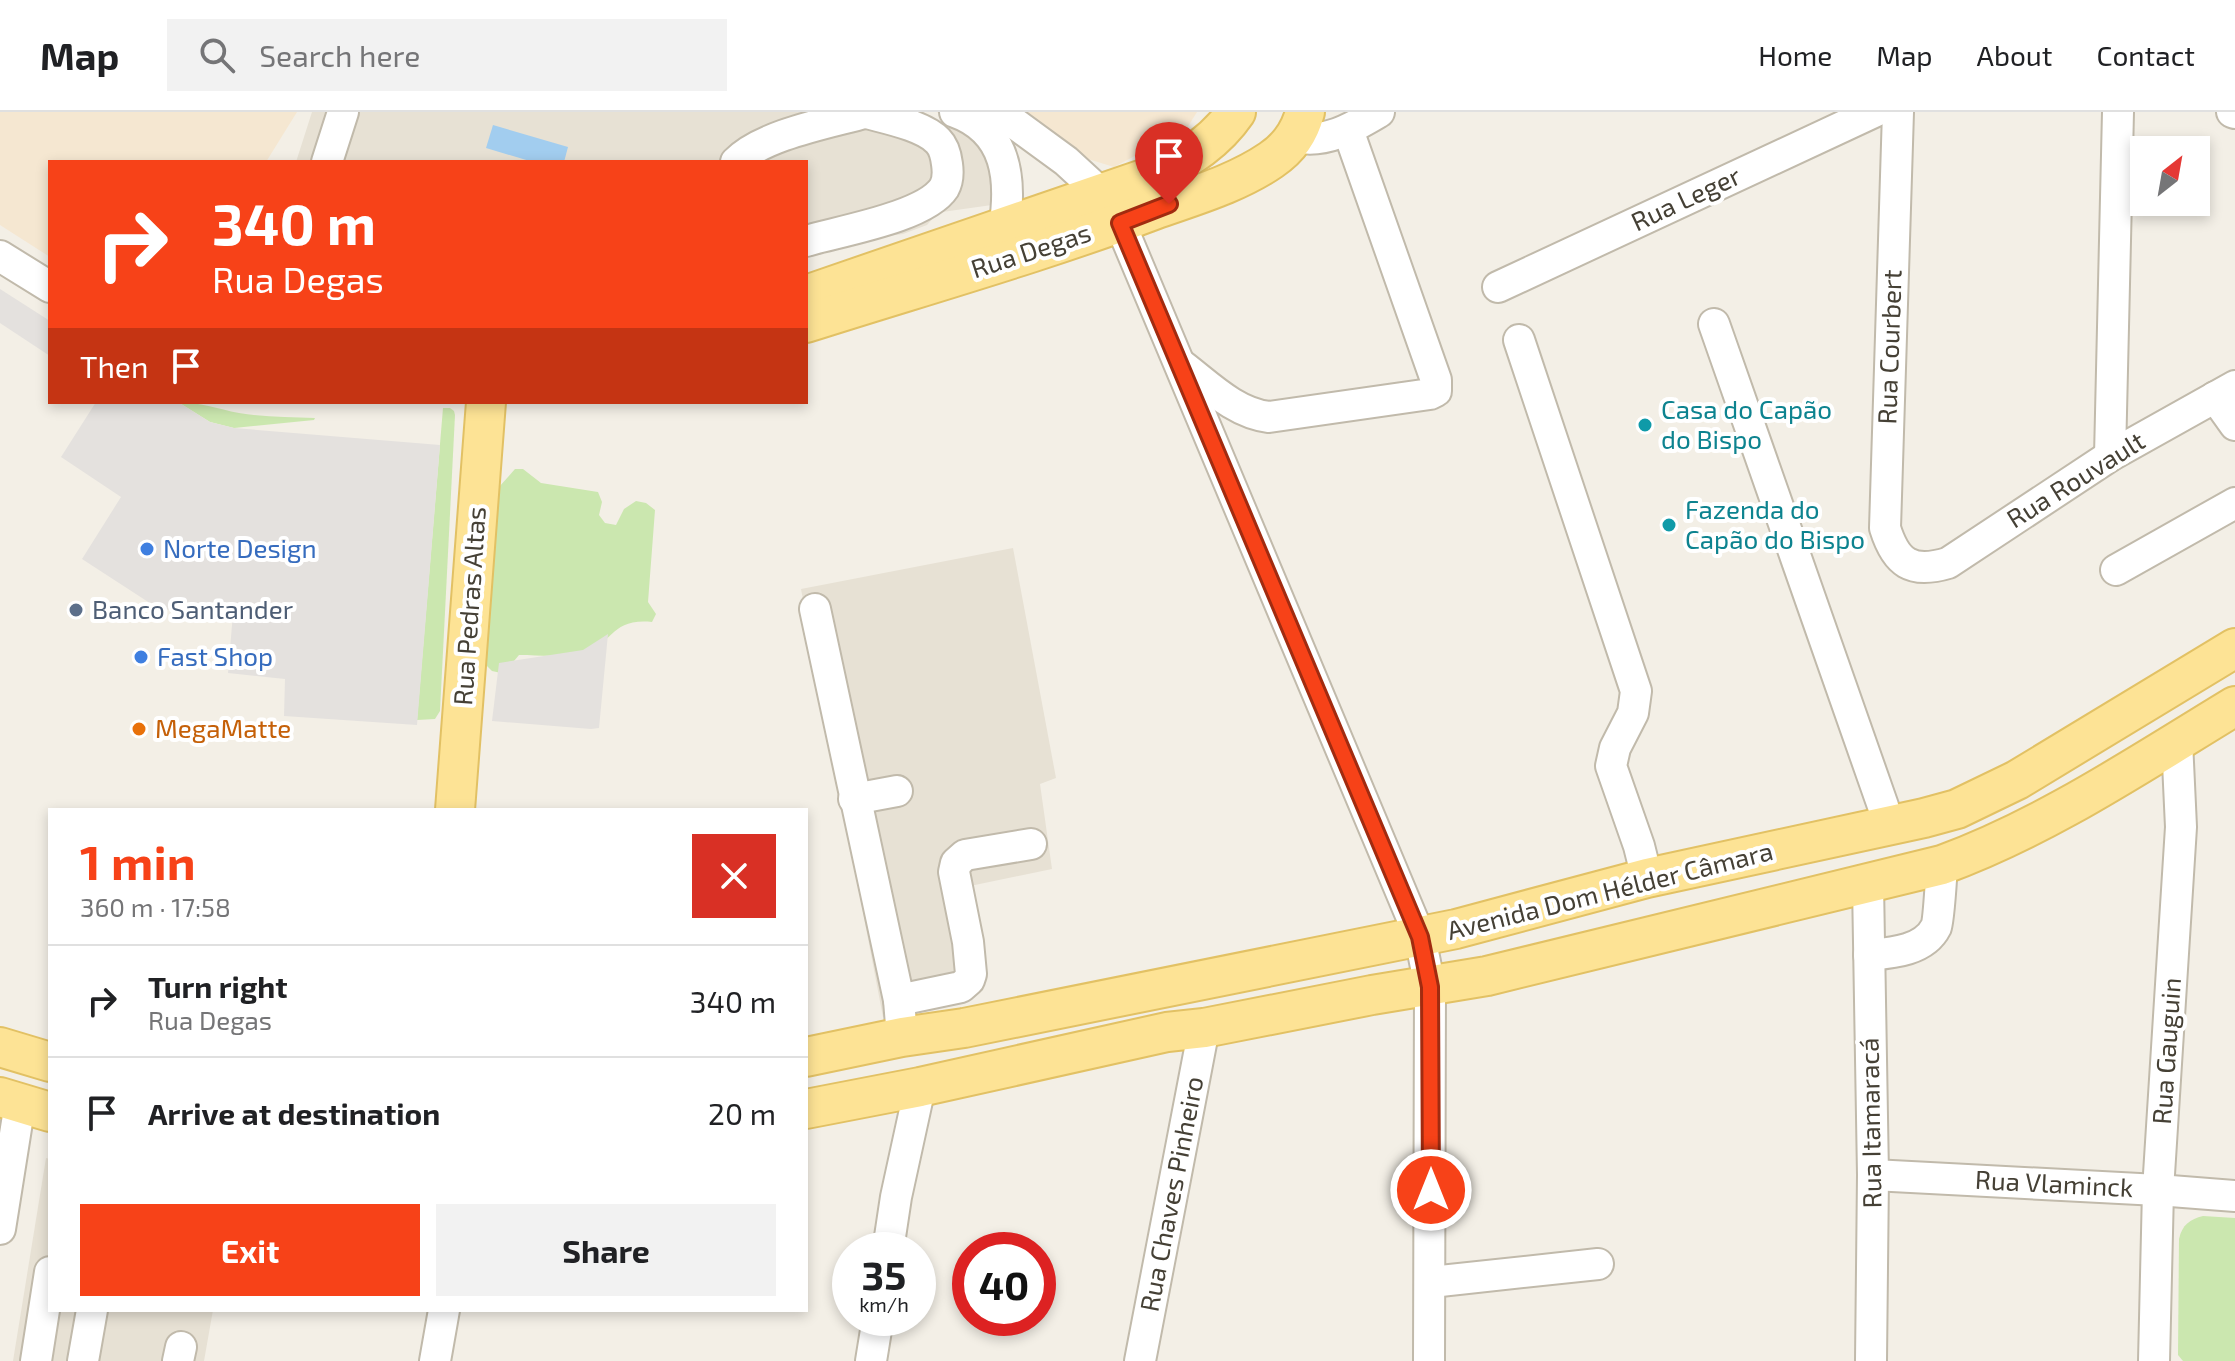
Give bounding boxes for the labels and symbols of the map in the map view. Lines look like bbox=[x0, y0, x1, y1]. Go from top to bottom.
pin bbox=[1135, 122, 1203, 204]
north arrow bbox=[2130, 136, 2210, 216]
street label: Rua Leger bbox=[1626, 159, 1745, 236]
street label: Rua Degas bbox=[967, 216, 1094, 283]
street label: Rua Courbert bbox=[1870, 269, 1907, 425]
place label: Casa do Capão do Bispo bbox=[1661, 393, 1832, 454]
marker: Casa do Capão do Bispo bbox=[1636, 416, 1654, 434]
street label: Rua Rouvault bbox=[2001, 424, 2150, 533]
place label: Fazenda do Capão do Bispo bbox=[1685, 493, 1865, 554]
street label: Rua Pedras Altas bbox=[446, 505, 491, 706]
marker: Fazenda do Capão do Bispo bbox=[1660, 516, 1678, 534]
place label: Norte Design bbox=[163, 532, 317, 563]
marker: Norte Design bbox=[138, 540, 156, 558]
place label: Banco Santander bbox=[92, 593, 293, 624]
marker: Banco Santander bbox=[67, 601, 85, 619]
place label: Fast Shop bbox=[157, 640, 273, 671]
marker: Fast Shop bbox=[132, 648, 150, 666]
place label: MegaMatte bbox=[155, 712, 291, 743]
marker: MegaMatte bbox=[130, 720, 148, 738]
street label: Avenida Dom Hélder Câmara bbox=[1443, 834, 1776, 945]
street label: Rua Gauguin bbox=[2145, 976, 2186, 1125]
street label: Rua Itamaracá bbox=[1853, 1037, 1886, 1209]
street label: Rua Chaves Pinheiro bbox=[1133, 1073, 1209, 1314]
position arrow bbox=[1389, 1148, 1473, 1232]
street label: Rua Vlaminck bbox=[1974, 1163, 2134, 1202]
speed limit sign: 40 bbox=[952, 1232, 1056, 1336]

